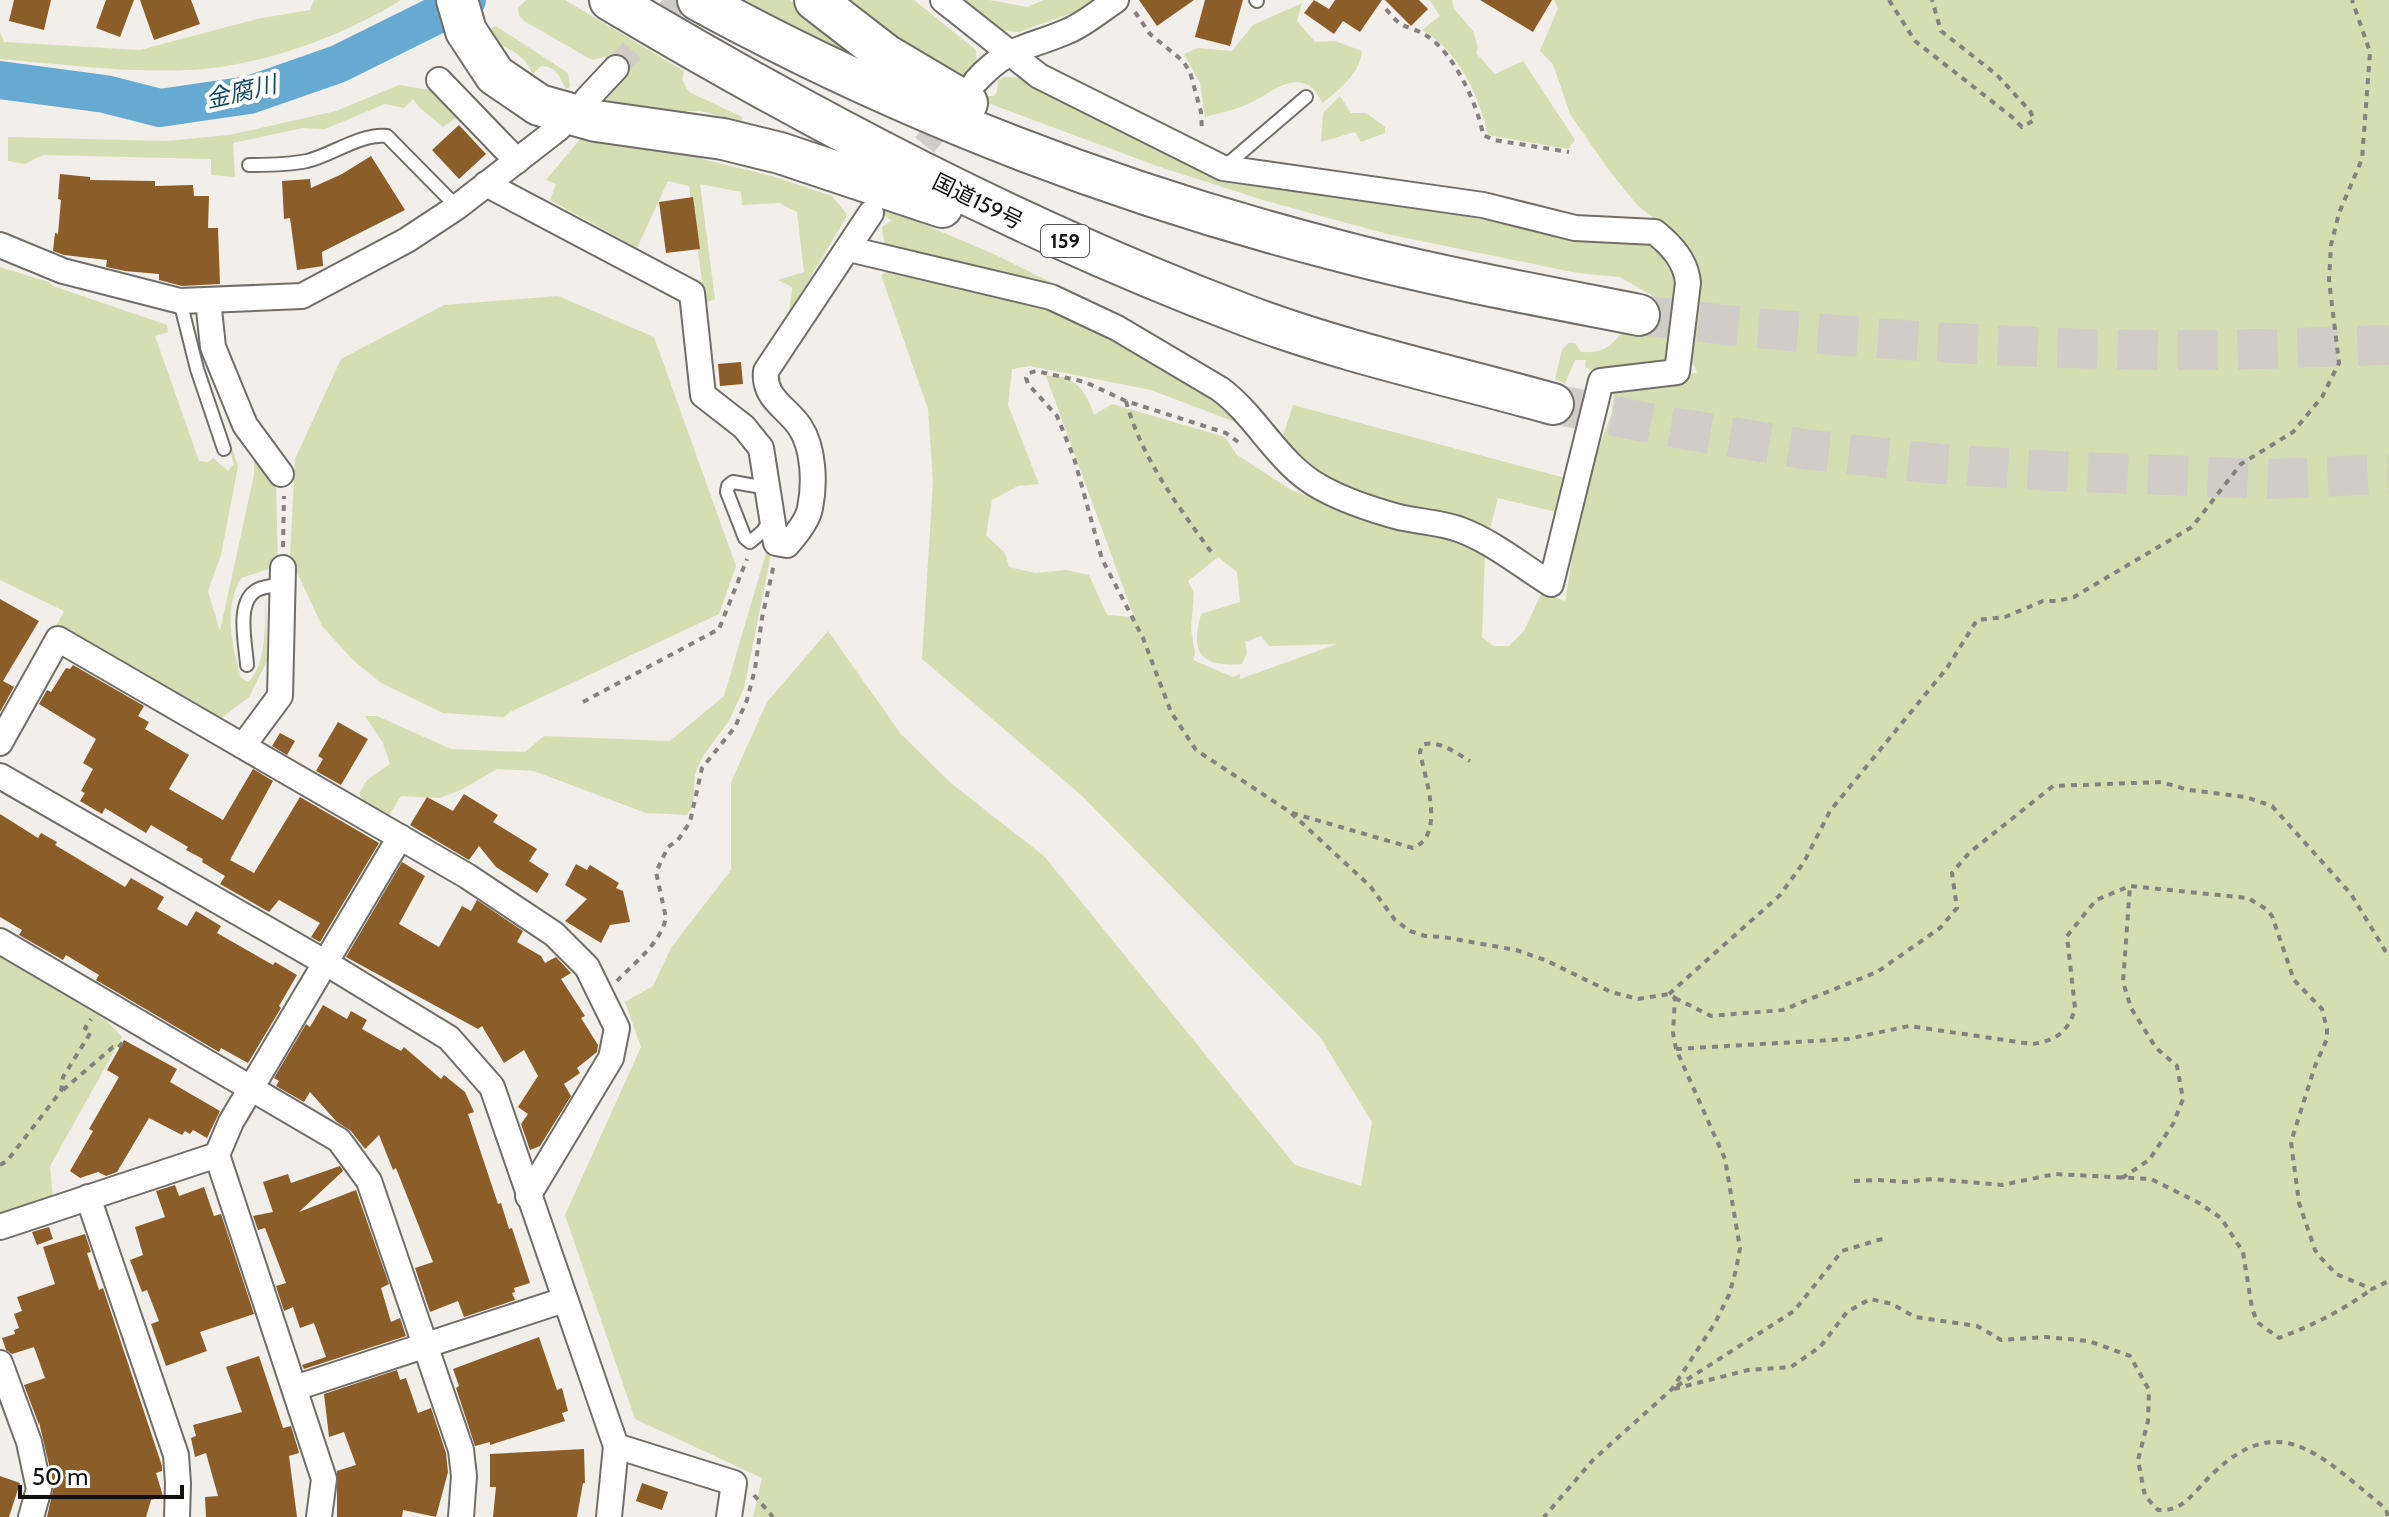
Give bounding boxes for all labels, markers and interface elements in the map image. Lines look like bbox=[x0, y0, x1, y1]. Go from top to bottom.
water label: 金腐川 bbox=[203, 69, 282, 114]
street label: 国道159号 bbox=[928, 168, 1028, 235]
road number: 159 bbox=[1041, 225, 1089, 257]
scale bar bbox=[20, 1449, 182, 1499]
text: 50 m bbox=[32, 1462, 88, 1491]

